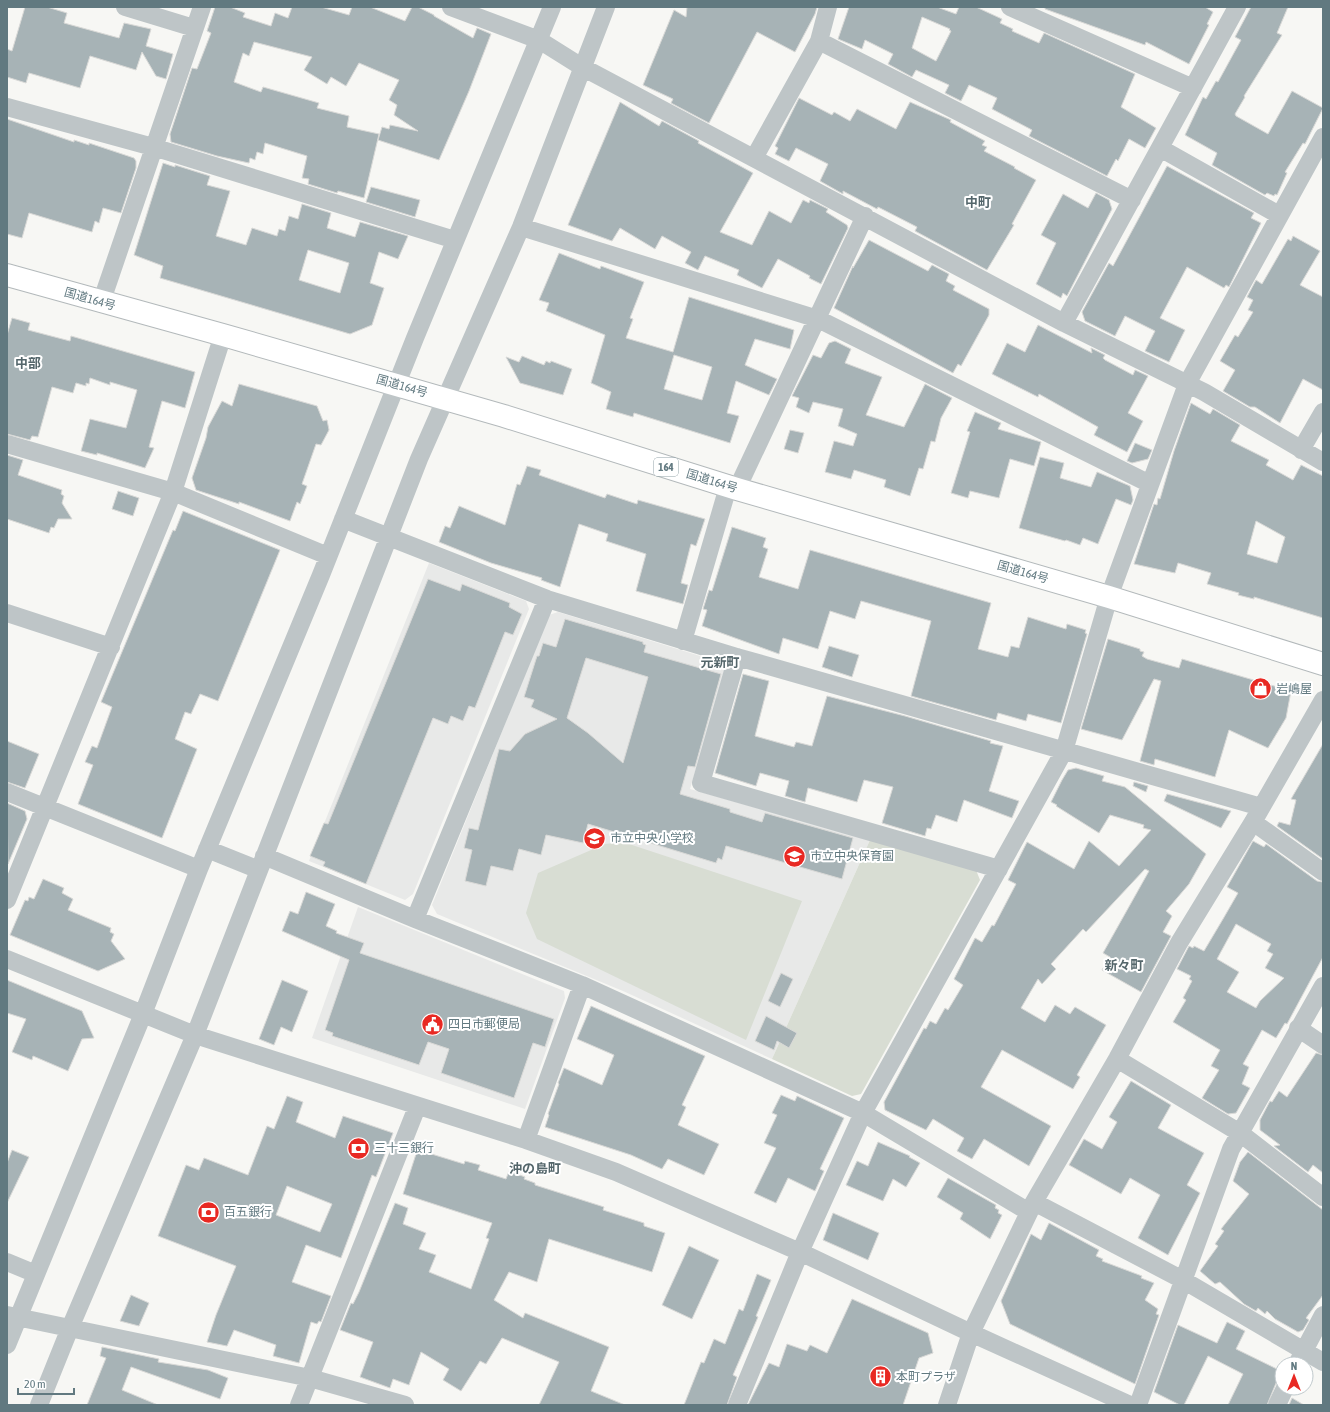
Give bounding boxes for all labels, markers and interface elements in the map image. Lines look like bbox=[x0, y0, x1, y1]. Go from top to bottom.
district label: 中町 bbox=[965, 195, 991, 210]
street label: 国道164号 bbox=[63, 285, 117, 313]
district label: 中部 bbox=[15, 356, 41, 371]
street label: 国道164号 bbox=[375, 372, 429, 400]
road number: 164 bbox=[654, 458, 678, 476]
street label: 国道164号 bbox=[685, 467, 739, 495]
street label: 国道164号 bbox=[996, 558, 1050, 586]
district label: 元新町 bbox=[700, 655, 740, 670]
shop icon: 岩嶋屋 bbox=[1248, 676, 1274, 702]
place label: 岩嶋屋 bbox=[1276, 682, 1312, 696]
school or university icon: 市立中央小学校 bbox=[582, 825, 608, 851]
place label: 市立中央小学校 bbox=[610, 831, 694, 845]
school or university icon: 市立中央保育園 bbox=[782, 843, 808, 869]
place label: 市立中央保育園 bbox=[810, 849, 894, 863]
district label: 新々町 bbox=[1104, 958, 1144, 973]
public building icon: 四日市郵便局 bbox=[420, 1011, 446, 1037]
place label: 四日市郵便局 bbox=[448, 1017, 520, 1031]
bank icon: 三十三銀行 bbox=[346, 1135, 372, 1161]
place label: 三十三銀行 bbox=[374, 1141, 434, 1155]
district label: 沖の島町 bbox=[509, 1161, 561, 1176]
bank icon: 百五銀行 bbox=[195, 1199, 221, 1225]
place label: 百五銀行 bbox=[224, 1205, 272, 1219]
north arrow bbox=[1274, 1356, 1314, 1396]
text: N bbox=[1291, 1360, 1297, 1372]
building icon: 本町プラザ bbox=[867, 1364, 893, 1390]
scale bar bbox=[18, 1370, 74, 1396]
place label: 本町プラザ bbox=[896, 1370, 956, 1384]
text: 20 m bbox=[24, 1377, 46, 1391]

